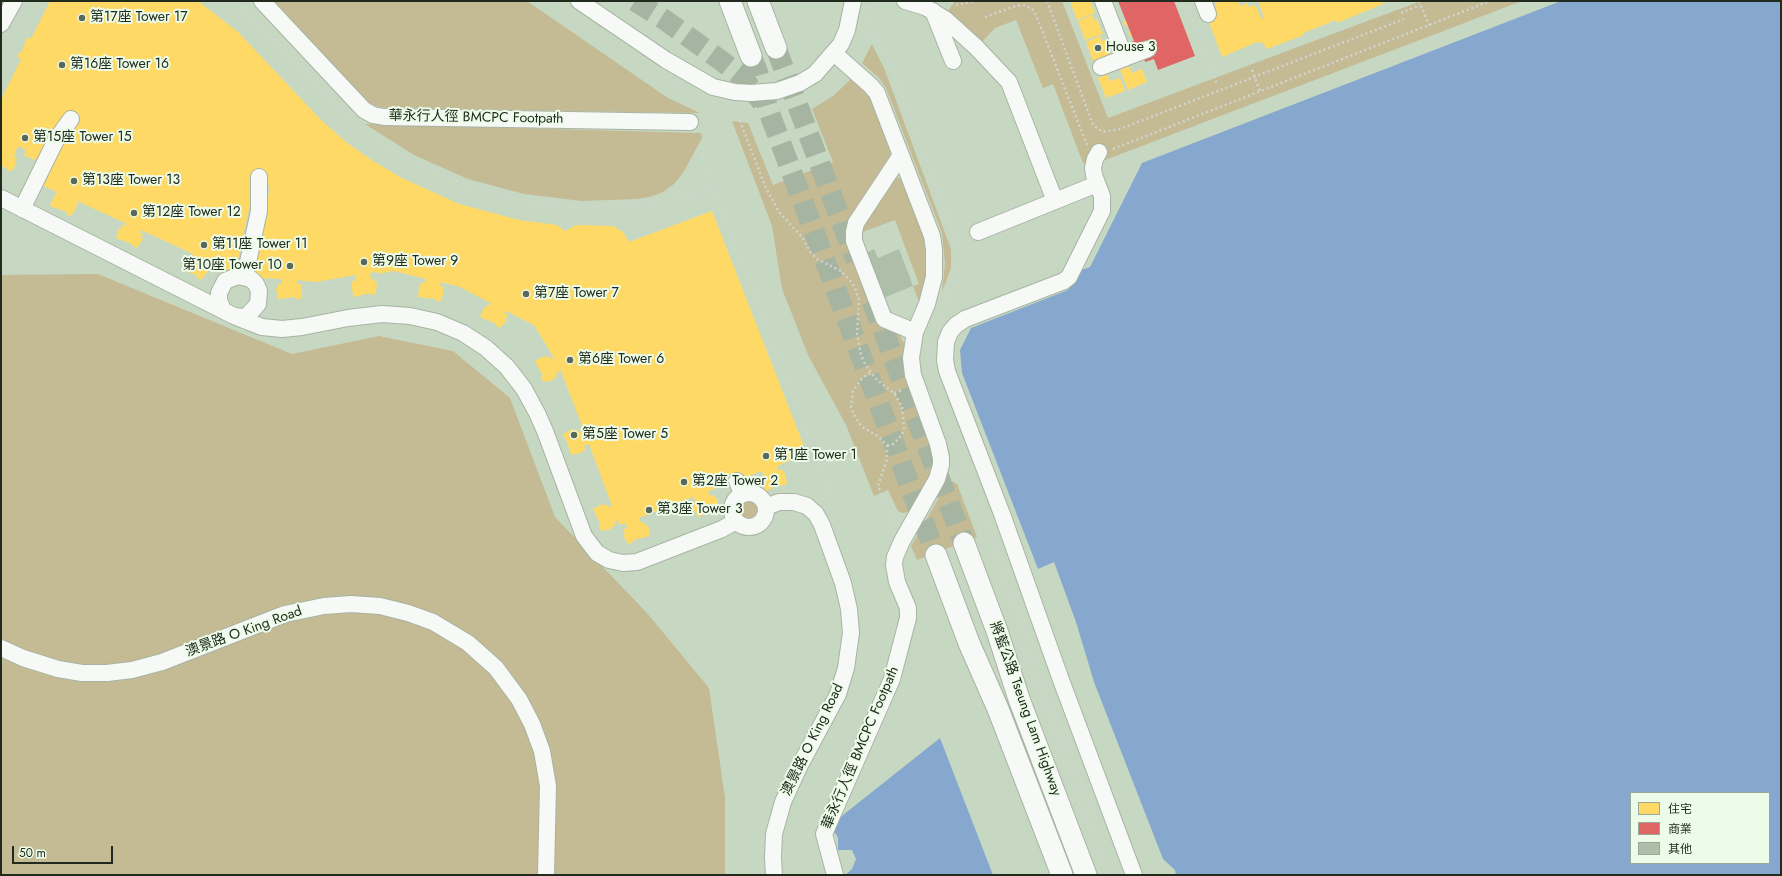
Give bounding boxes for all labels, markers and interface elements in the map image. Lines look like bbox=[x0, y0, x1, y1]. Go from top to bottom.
place label: 第17座 Tower 17 bbox=[90, 10, 188, 26]
marker: 第17座 Tower 17 bbox=[77, 13, 87, 23]
place label: House 3 bbox=[1106, 40, 1156, 56]
marker: House 3 bbox=[1093, 43, 1103, 53]
place label: 第16座 Tower 16 bbox=[70, 57, 169, 73]
marker: 第16座 Tower 16 bbox=[57, 60, 67, 70]
street label: 華永行人徑 BMCPC Footpath bbox=[388, 108, 564, 128]
place label: 第15座 Tower 15 bbox=[33, 130, 132, 146]
marker: 第15座 Tower 15 bbox=[20, 133, 30, 143]
place label: 第13座 Tower 13 bbox=[82, 173, 180, 189]
marker: 第13座 Tower 13 bbox=[69, 176, 79, 186]
place label: 第12座 Tower 12 bbox=[142, 205, 241, 221]
marker: 第12座 Tower 12 bbox=[129, 208, 139, 218]
place label: 第11座 Tower 11 bbox=[212, 237, 307, 253]
marker: 第11座 Tower 11 bbox=[199, 240, 209, 250]
place label: 第9座 Tower 9 bbox=[372, 254, 458, 270]
marker: 第9座 Tower 9 bbox=[359, 257, 369, 267]
place label: 第10座 Tower 10 bbox=[182, 258, 282, 274]
marker: 第10座 Tower 10 bbox=[285, 261, 295, 271]
place label: 第7座 Tower 7 bbox=[534, 286, 619, 302]
marker: 第7座 Tower 7 bbox=[521, 289, 531, 299]
place label: 第6座 Tower 6 bbox=[578, 352, 664, 368]
marker: 第6座 Tower 6 bbox=[565, 355, 575, 365]
place label: 第5座 Tower 5 bbox=[582, 427, 668, 443]
marker: 第5座 Tower 5 bbox=[569, 430, 579, 440]
place label: 第1座 Tower 1 bbox=[774, 448, 857, 464]
marker: 第1座 Tower 1 bbox=[761, 451, 771, 461]
place label: 第2座 Tower 2 bbox=[692, 474, 778, 490]
marker: 第2座 Tower 2 bbox=[679, 477, 689, 487]
place label: 第3座 Tower 3 bbox=[657, 502, 743, 518]
marker: 第3座 Tower 3 bbox=[644, 505, 654, 515]
street label: 澳景路 O King Road bbox=[183, 603, 305, 661]
street label: 將藍公路 Tseung Lam Highway bbox=[986, 619, 1064, 799]
street label: 華永行人徑 BMCPC Footpath bbox=[819, 664, 903, 832]
street label: 澳景路 O King Road bbox=[779, 681, 847, 799]
legend bbox=[1630, 792, 1770, 864]
text: 住宅 bbox=[1668, 800, 1692, 818]
text: 商業 bbox=[1668, 820, 1692, 838]
scale bar bbox=[14, 838, 115, 864]
text: 其他 bbox=[1668, 840, 1692, 858]
text: 50 m bbox=[19, 844, 46, 862]

